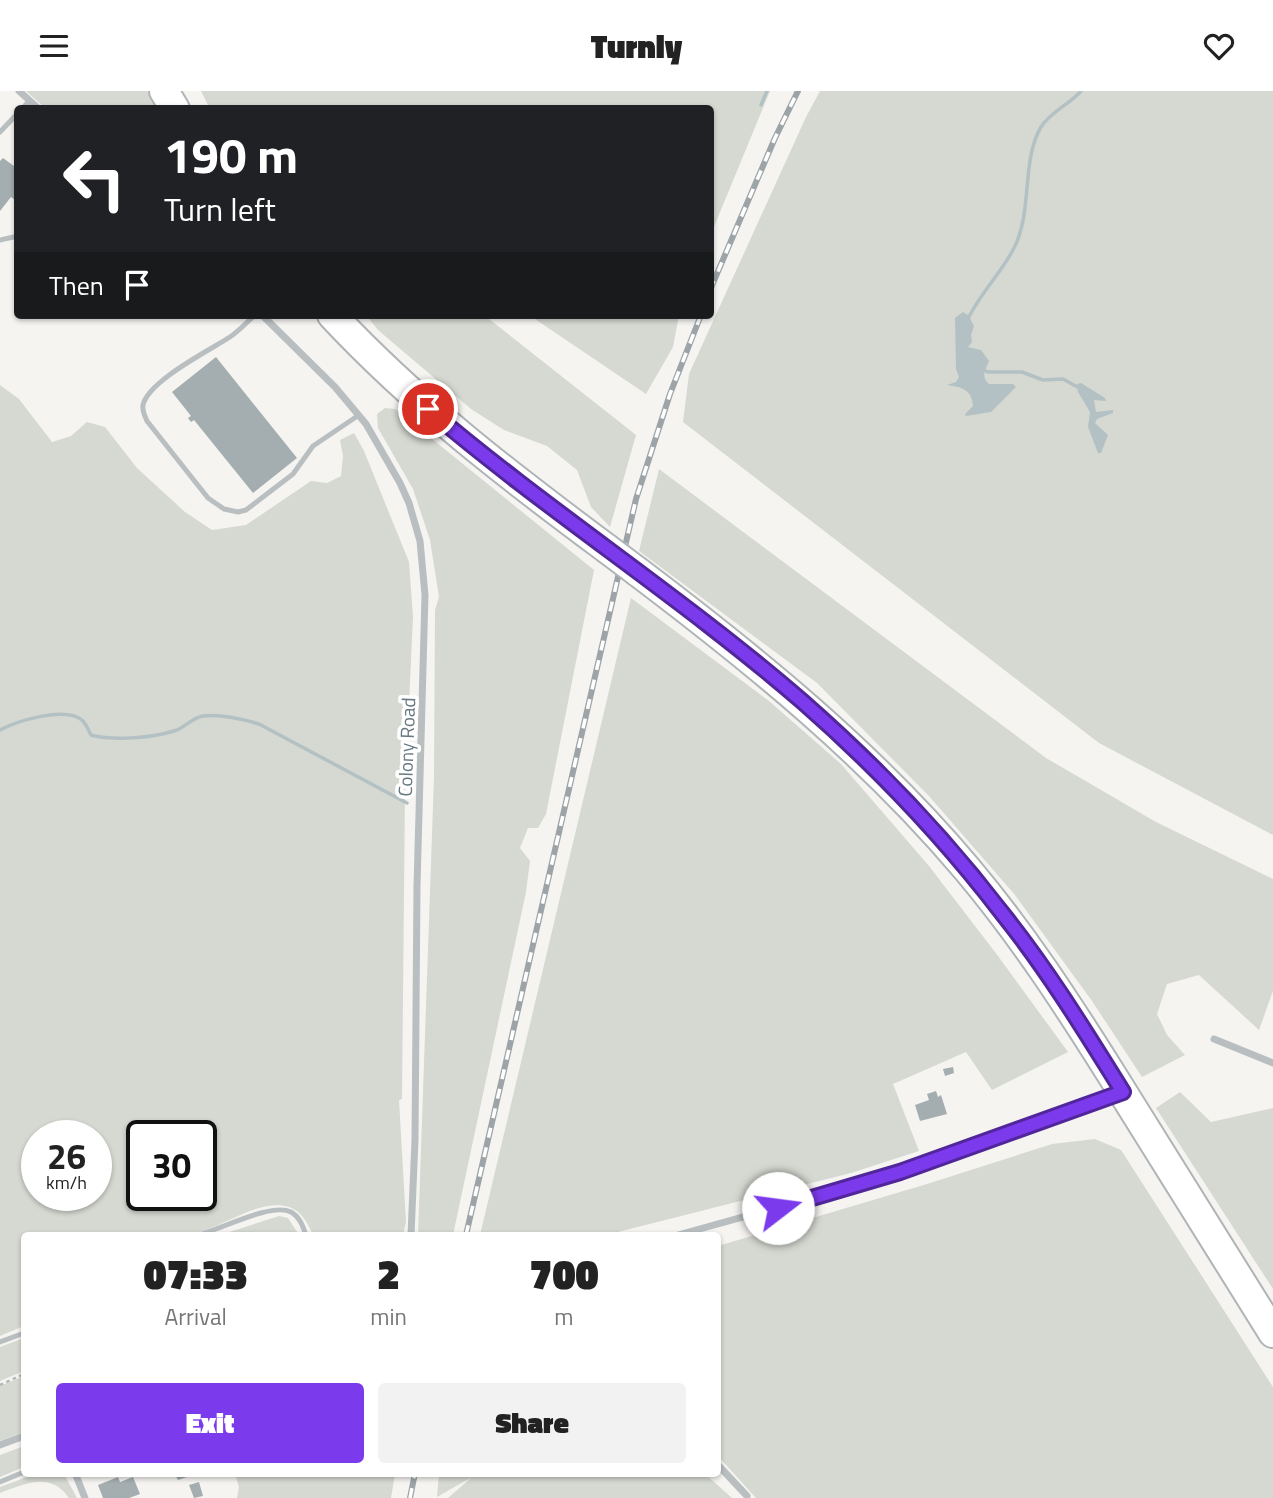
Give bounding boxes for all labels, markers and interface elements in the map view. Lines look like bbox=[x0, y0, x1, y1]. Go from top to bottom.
text: Turnly bbox=[591, 22, 682, 70]
icon: menu bbox=[35, 27, 73, 65]
icon: heart bbox=[1200, 27, 1238, 65]
text: 190 m bbox=[164, 117, 298, 192]
icon: left bbox=[49, 133, 140, 224]
text: Turn left bbox=[164, 185, 276, 233]
text: Then bbox=[49, 266, 104, 305]
icon: arrive bbox=[118, 266, 156, 304]
pin bbox=[398, 379, 458, 439]
icon: arrive bbox=[409, 390, 447, 428]
street label: Colony Road bbox=[390, 697, 422, 797]
speed limit sign: 30 bbox=[126, 1120, 217, 1211]
text: 26 bbox=[47, 1129, 86, 1183]
text: km/h bbox=[46, 1169, 87, 1196]
position arrow bbox=[741, 1171, 815, 1245]
text: 07:33 bbox=[143, 1241, 248, 1305]
text: 2 bbox=[377, 1241, 400, 1305]
text: 700 bbox=[529, 1241, 599, 1305]
text: Arrival bbox=[164, 1299, 227, 1334]
text: min bbox=[370, 1299, 407, 1334]
text: m bbox=[554, 1299, 574, 1334]
button: Exit bbox=[56, 1383, 364, 1463]
button: Share bbox=[378, 1383, 686, 1463]

